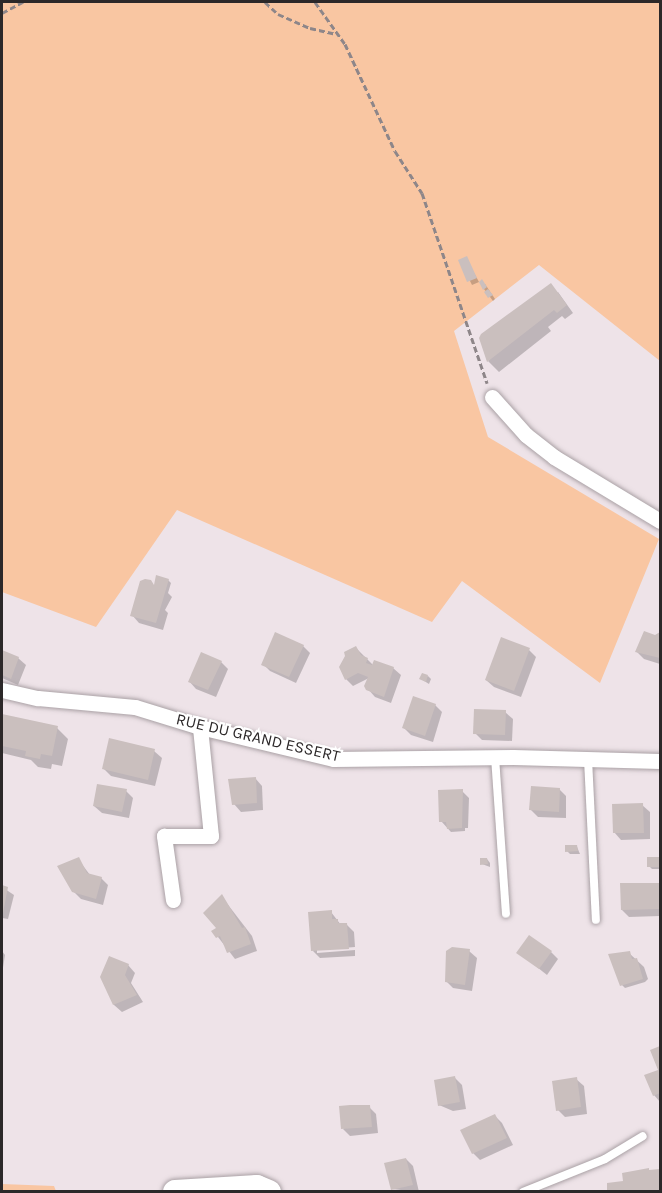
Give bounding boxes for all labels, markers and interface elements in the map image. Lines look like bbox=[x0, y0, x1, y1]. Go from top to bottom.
street label: RUE DU GRAND ESSERT bbox=[174, 710, 342, 766]

